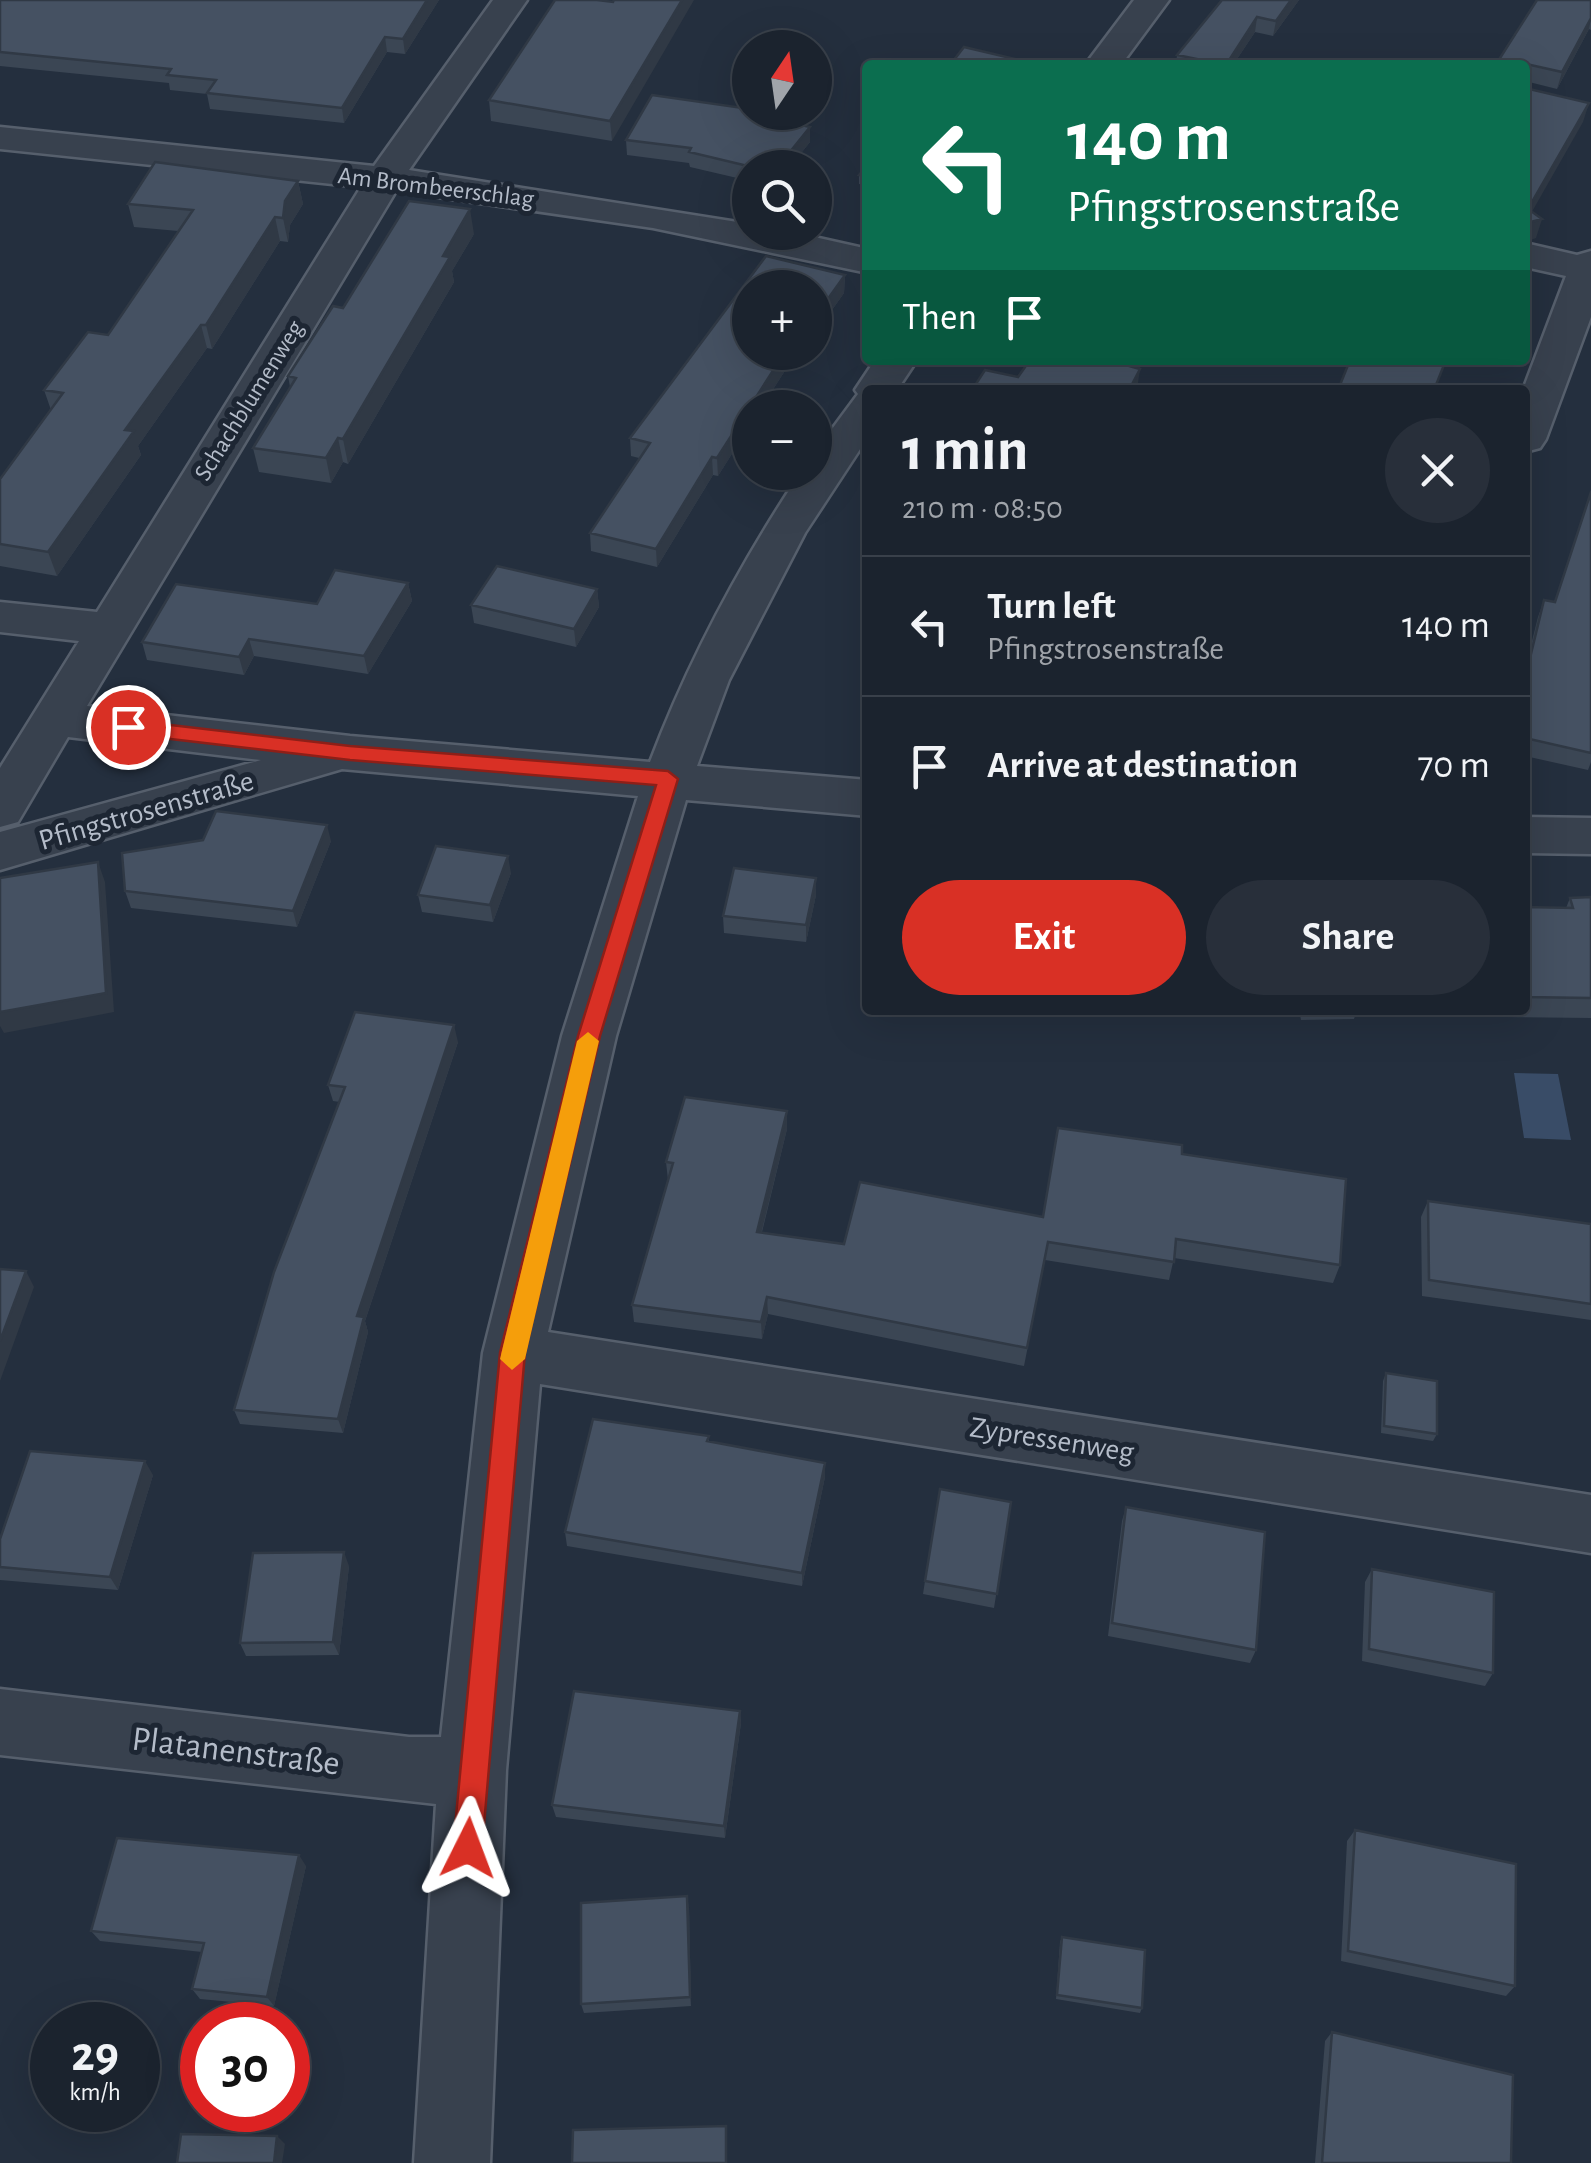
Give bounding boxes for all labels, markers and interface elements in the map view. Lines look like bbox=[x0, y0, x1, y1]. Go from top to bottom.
north arrow bbox=[732, 30, 832, 130]
map controls bbox=[732, 30, 832, 490]
icon: left bbox=[902, 100, 1032, 230]
text: 140 m bbox=[1067, 103, 1231, 173]
button: search bbox=[732, 150, 832, 250]
street label: Am Brombeerschlag bbox=[336, 163, 536, 212]
text: Pfingstrosenstraße bbox=[1067, 185, 1400, 230]
button: + bbox=[732, 270, 832, 370]
icon: arrive bbox=[997, 290, 1052, 345]
text: Then bbox=[902, 299, 977, 337]
street label: Schachblumenweg bbox=[190, 316, 309, 485]
button: − bbox=[732, 390, 832, 490]
button: close bbox=[1385, 418, 1490, 523]
text: 1 min bbox=[902, 421, 1028, 481]
text: 210 m · 08:50 bbox=[902, 492, 1063, 524]
text: Turn left bbox=[987, 588, 1115, 626]
icon: left bbox=[902, 599, 957, 654]
text: 140 m bbox=[1402, 607, 1490, 645]
text: Pfingstrosenstraße bbox=[987, 633, 1224, 665]
pin bbox=[86, 685, 171, 770]
icon: arrive bbox=[101, 700, 156, 755]
icon: arrive bbox=[902, 739, 957, 794]
text: Arrive at destination bbox=[987, 747, 1298, 785]
text: 70 m bbox=[1417, 747, 1490, 785]
street label: Pfingstrosenstraße bbox=[35, 766, 257, 856]
button: Exit bbox=[902, 880, 1186, 995]
button: Share bbox=[1206, 880, 1490, 995]
street label: Zypressenweg bbox=[968, 1412, 1136, 1468]
street label: Platanenstraße bbox=[130, 1721, 342, 1782]
position arrow bbox=[416, 1796, 520, 1900]
speed limit sign: 30 bbox=[180, 2002, 310, 2132]
text: 29 bbox=[71, 2030, 119, 2080]
text: km/h bbox=[69, 2080, 121, 2105]

